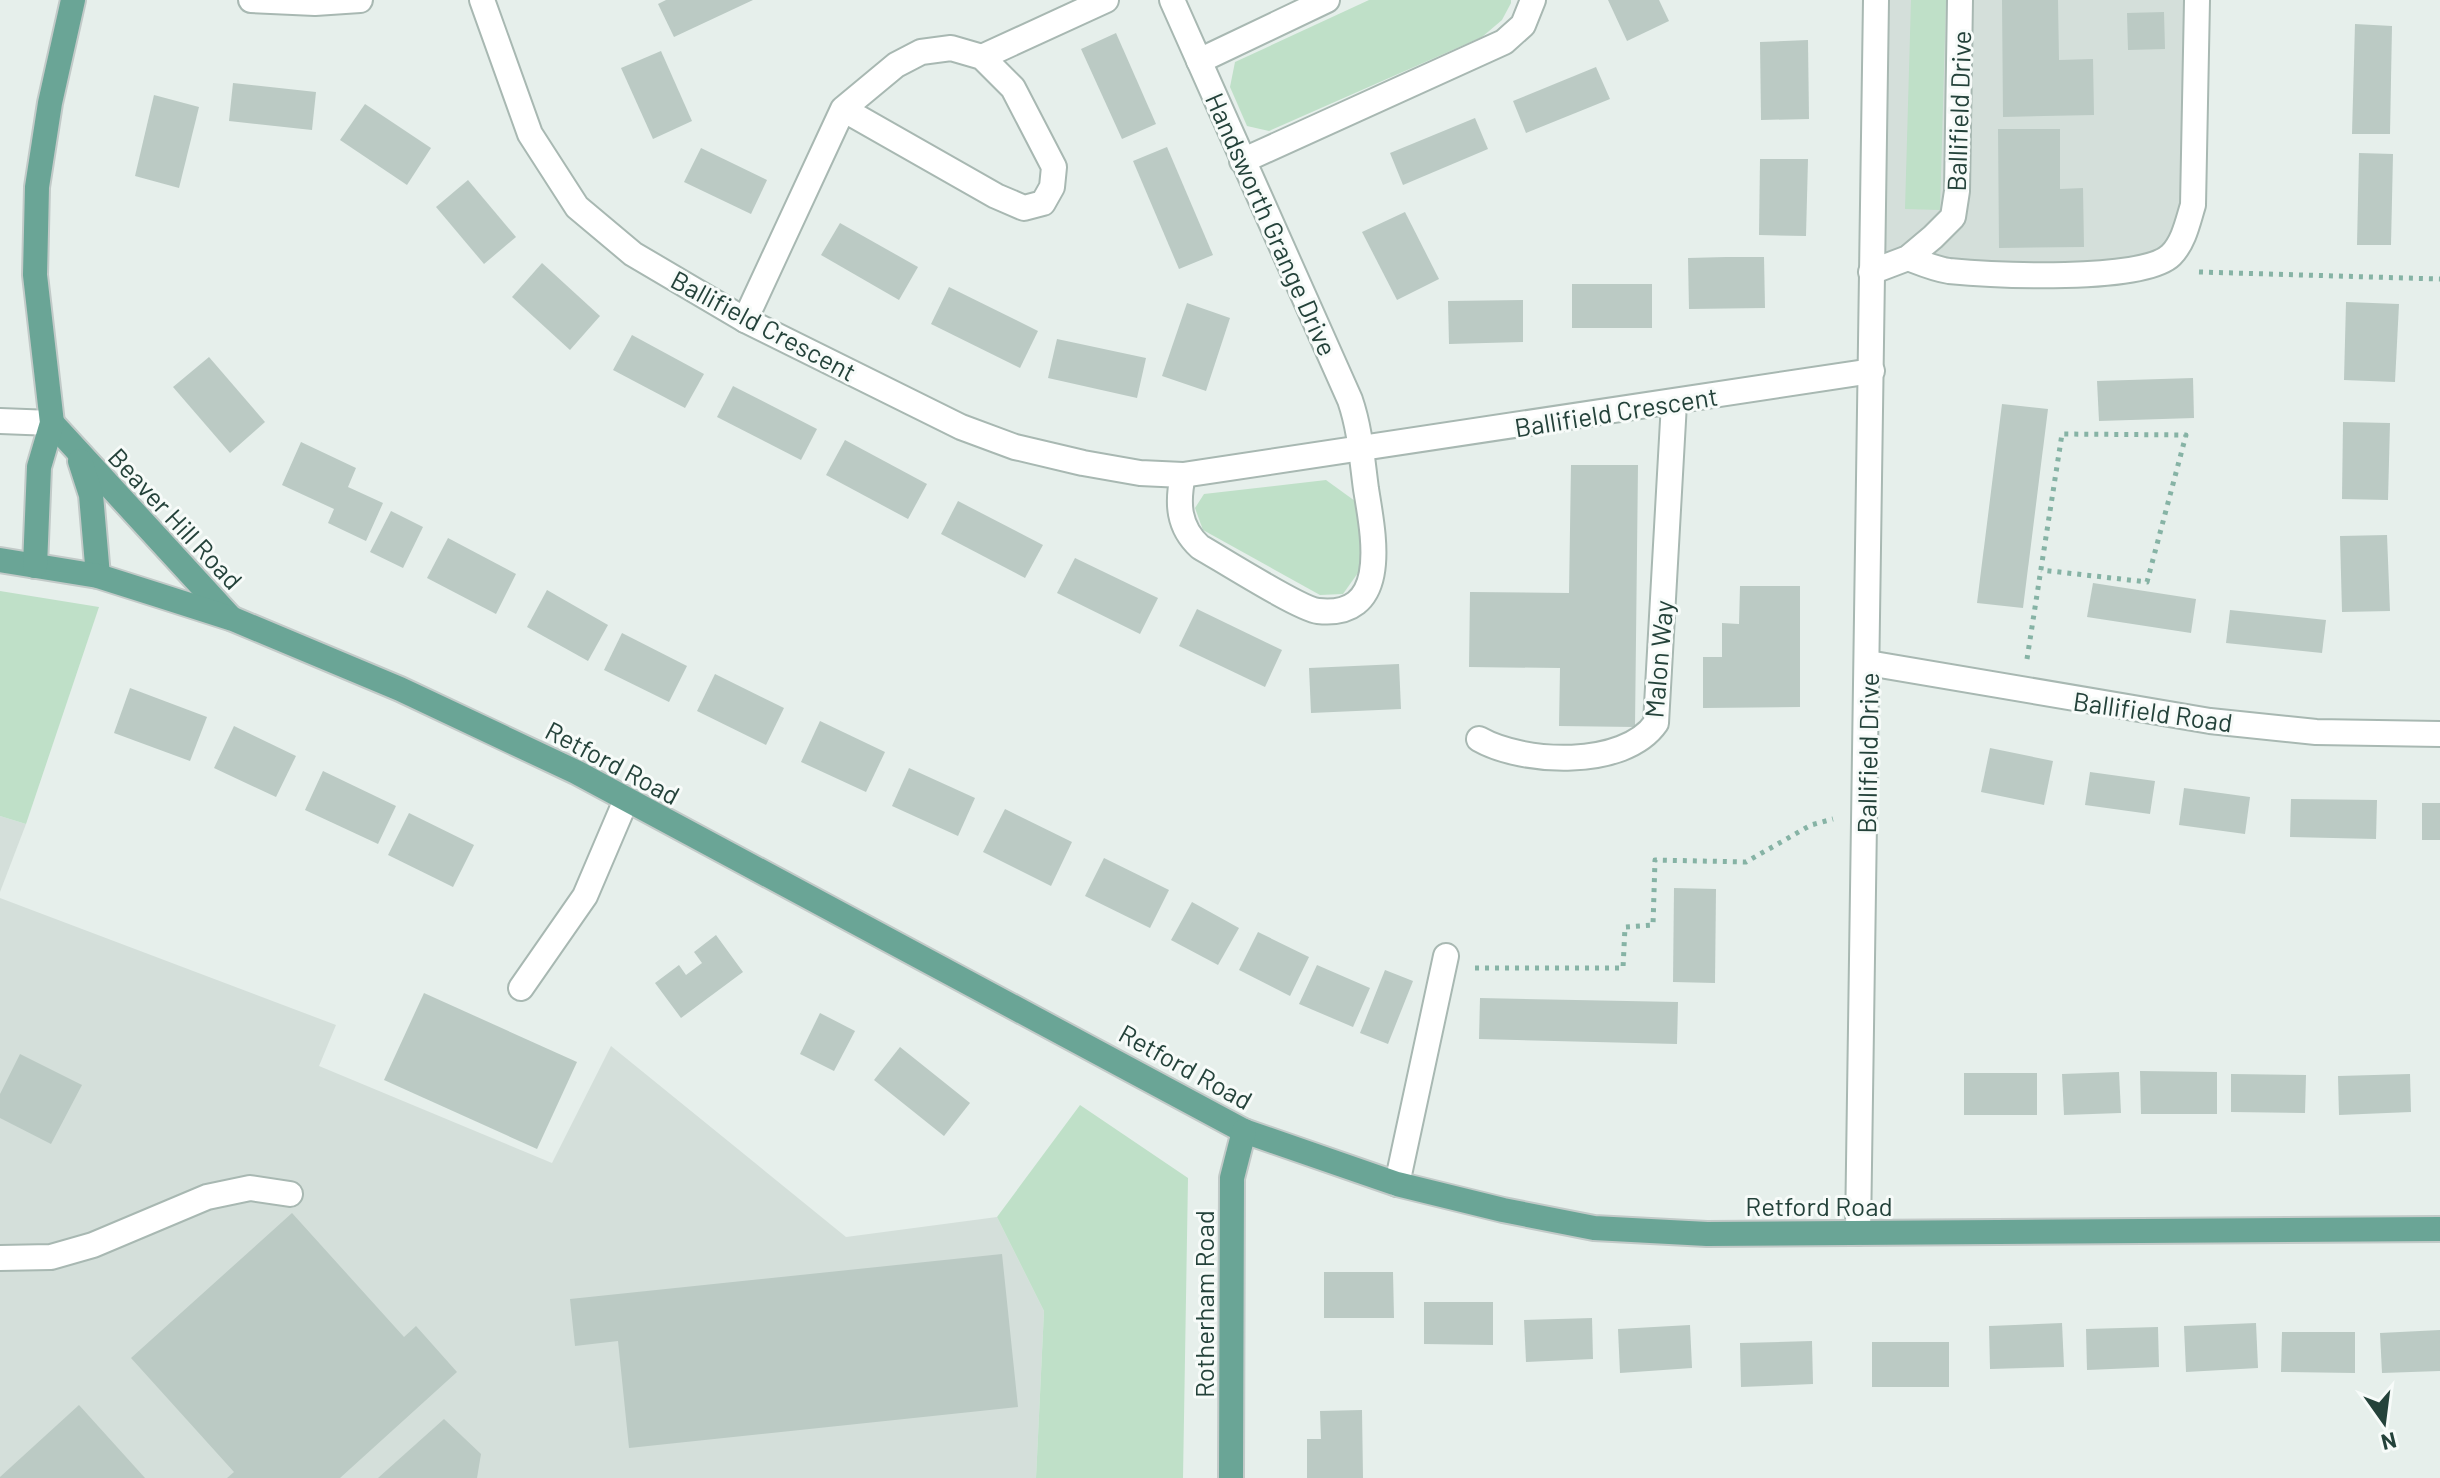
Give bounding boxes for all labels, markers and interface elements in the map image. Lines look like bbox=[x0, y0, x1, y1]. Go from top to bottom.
street label: Ballifield Drive bbox=[1940, 30, 1976, 192]
street label: Handsworth Grange Drive bbox=[1200, 88, 1344, 360]
street label: Ballifield Crescent bbox=[666, 263, 862, 387]
street label: Ballifield Crescent bbox=[1512, 380, 1720, 442]
street label: Beaver Hill Road bbox=[103, 441, 249, 595]
street label: Malon Way bbox=[1637, 599, 1679, 719]
street label: Ballifield Drive bbox=[1850, 672, 1884, 834]
street label: Ballifield Road bbox=[2071, 684, 2235, 738]
street label: Retford Road bbox=[541, 714, 685, 810]
street label: Retford Road bbox=[1114, 1017, 1258, 1115]
street label: Retford Road bbox=[1745, 1190, 1893, 1221]
street label: Rotherham Road bbox=[1188, 1210, 1219, 1398]
north arrow bbox=[2344, 1382, 2424, 1462]
text: N bbox=[2379, 1428, 2399, 1457]

